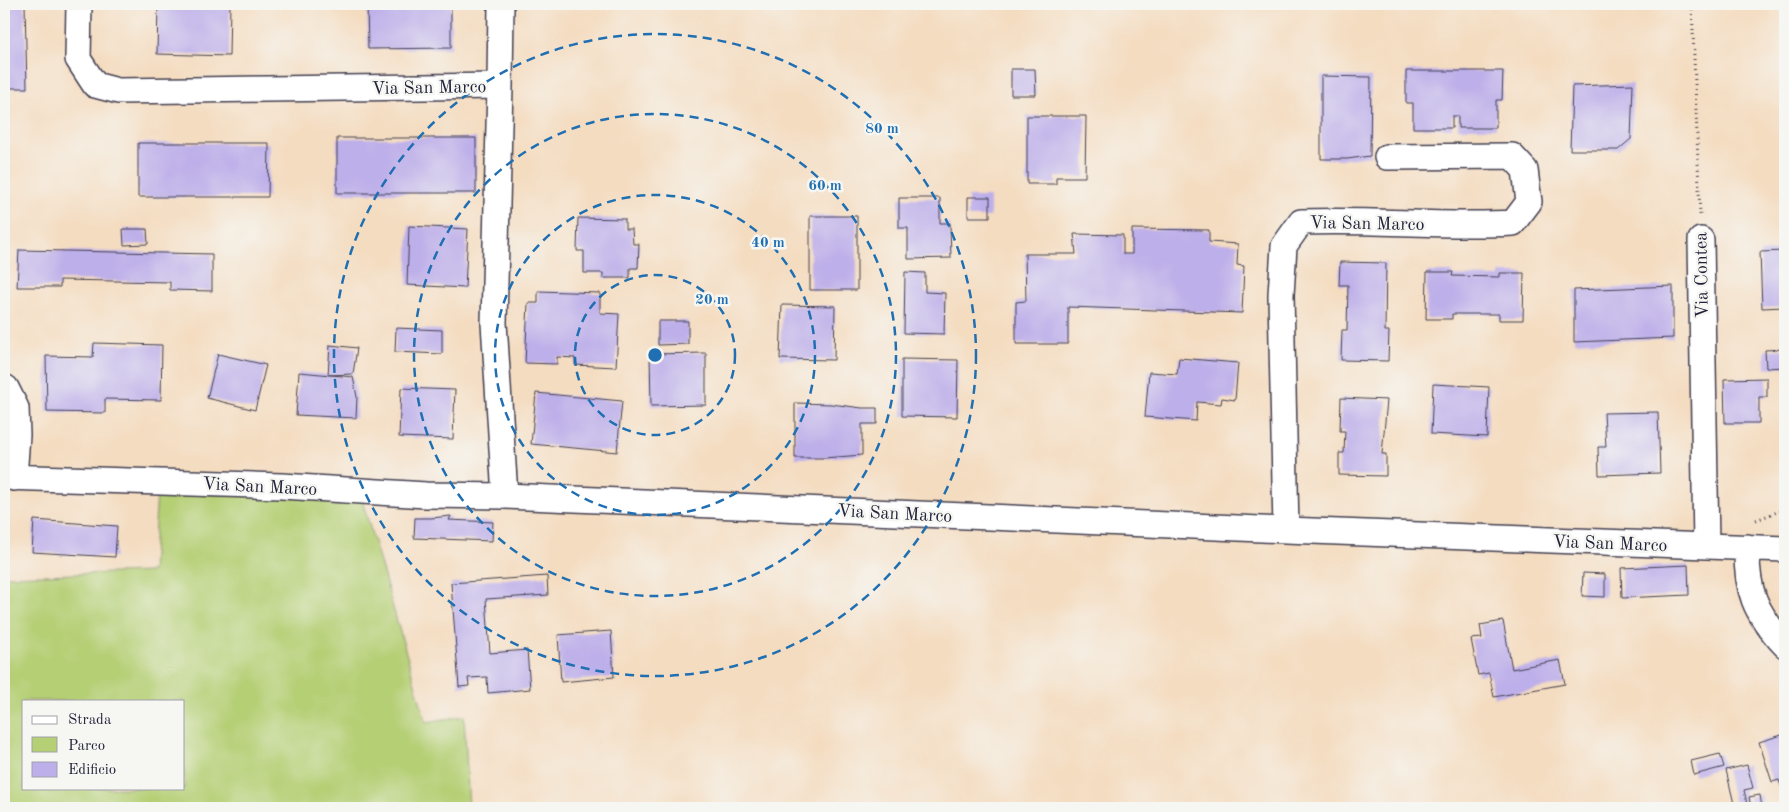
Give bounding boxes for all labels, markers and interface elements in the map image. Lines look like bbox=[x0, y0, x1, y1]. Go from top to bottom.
street label: Via San Marco bbox=[371, 78, 487, 98]
text: 80 m bbox=[865, 122, 899, 137]
text: 60 m bbox=[808, 179, 842, 194]
street label: Via San Marco bbox=[1309, 214, 1425, 234]
street label: Via Contea bbox=[1692, 232, 1712, 318]
text: 40 m bbox=[751, 236, 785, 251]
text: 20 m bbox=[695, 293, 729, 308]
centre of rings bbox=[646, 346, 664, 364]
street label: Via San Marco bbox=[202, 475, 318, 499]
street label: Via San Marco bbox=[837, 502, 953, 526]
street label: Via San Marco bbox=[1552, 533, 1668, 555]
legend bbox=[22, 700, 185, 790]
text: Strada bbox=[68, 713, 112, 728]
text: Parco bbox=[68, 739, 105, 754]
text: Edificio bbox=[68, 763, 116, 778]

